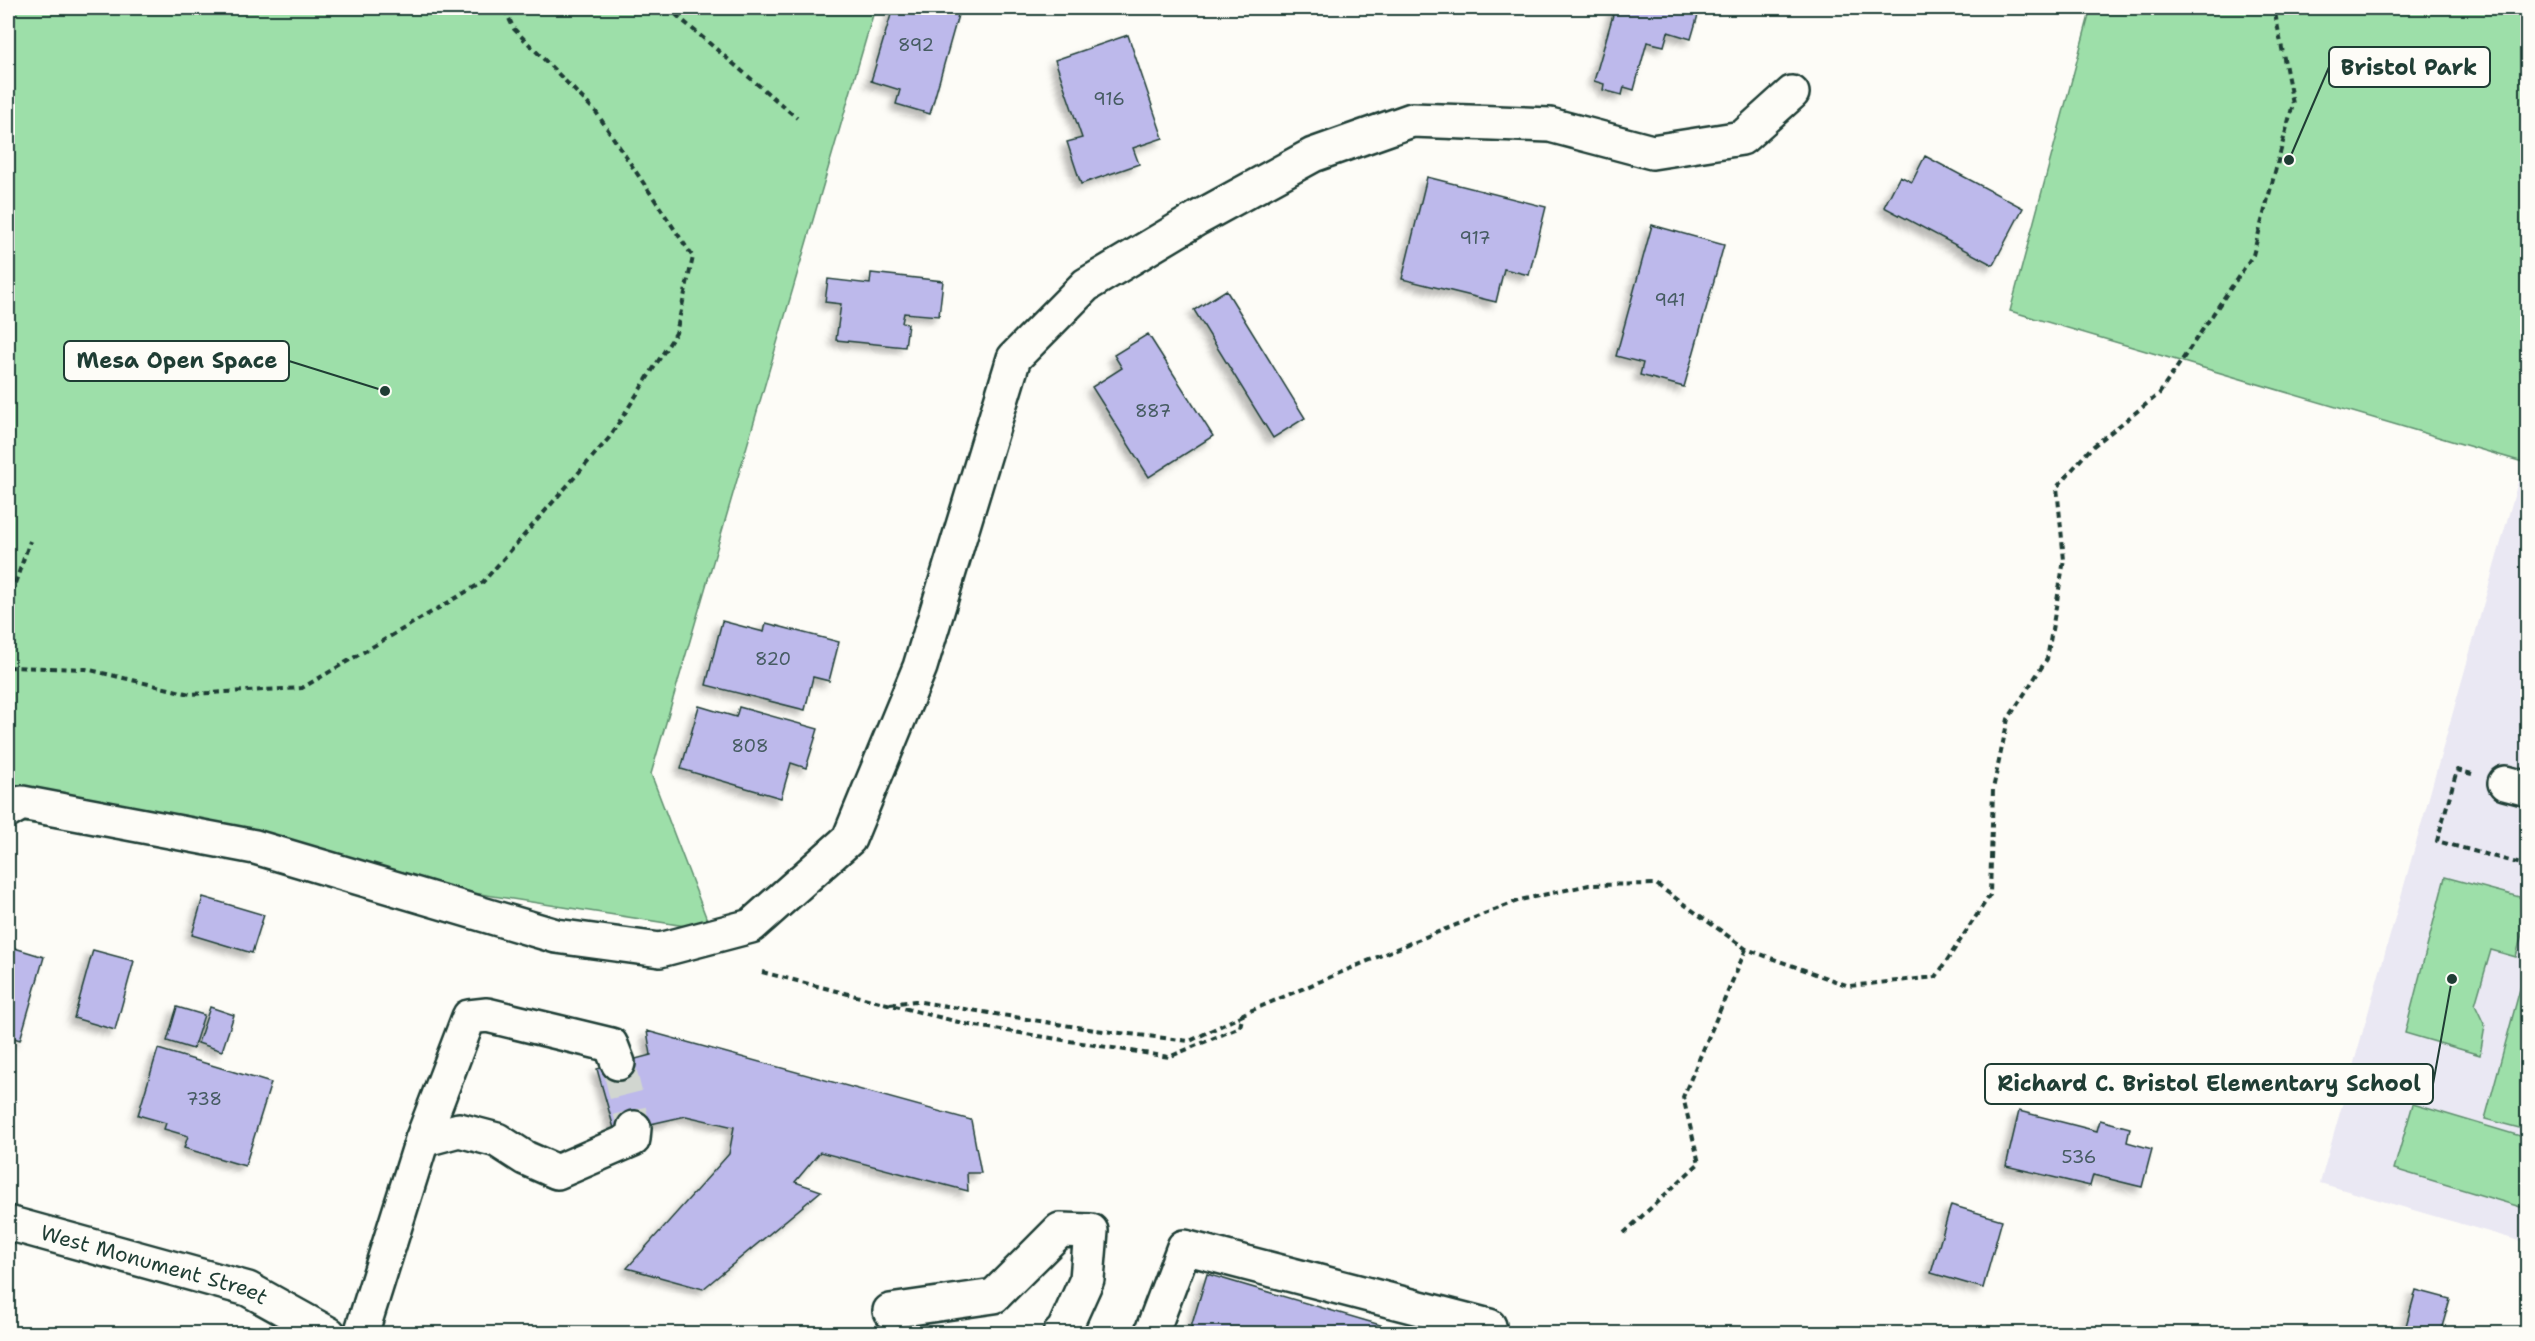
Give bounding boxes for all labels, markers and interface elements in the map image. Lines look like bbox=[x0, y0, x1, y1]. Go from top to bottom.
house number: 892 bbox=[898, 33, 934, 57]
callout: Bristol Park bbox=[2329, 47, 2490, 87]
text: Bristol Park bbox=[2341, 53, 2477, 82]
house number: 916 bbox=[1093, 87, 1125, 111]
house number: 917 bbox=[1459, 226, 1491, 250]
house number: 941 bbox=[1654, 288, 1686, 312]
callout: Mesa Open Space bbox=[64, 341, 289, 381]
text: Mesa Open Space bbox=[77, 346, 277, 375]
house number: 887 bbox=[1135, 399, 1171, 423]
house number: 820 bbox=[755, 647, 791, 671]
house number: 808 bbox=[731, 734, 769, 758]
callout: Richard C. Bristol Elementary School bbox=[1985, 1064, 2433, 1104]
text: Richard C. Bristol Elementary School bbox=[1997, 1069, 2421, 1098]
house number: 738 bbox=[186, 1087, 222, 1111]
house number: 536 bbox=[2062, 1145, 2096, 1169]
street label: West Monument Street bbox=[37, 1219, 273, 1311]

